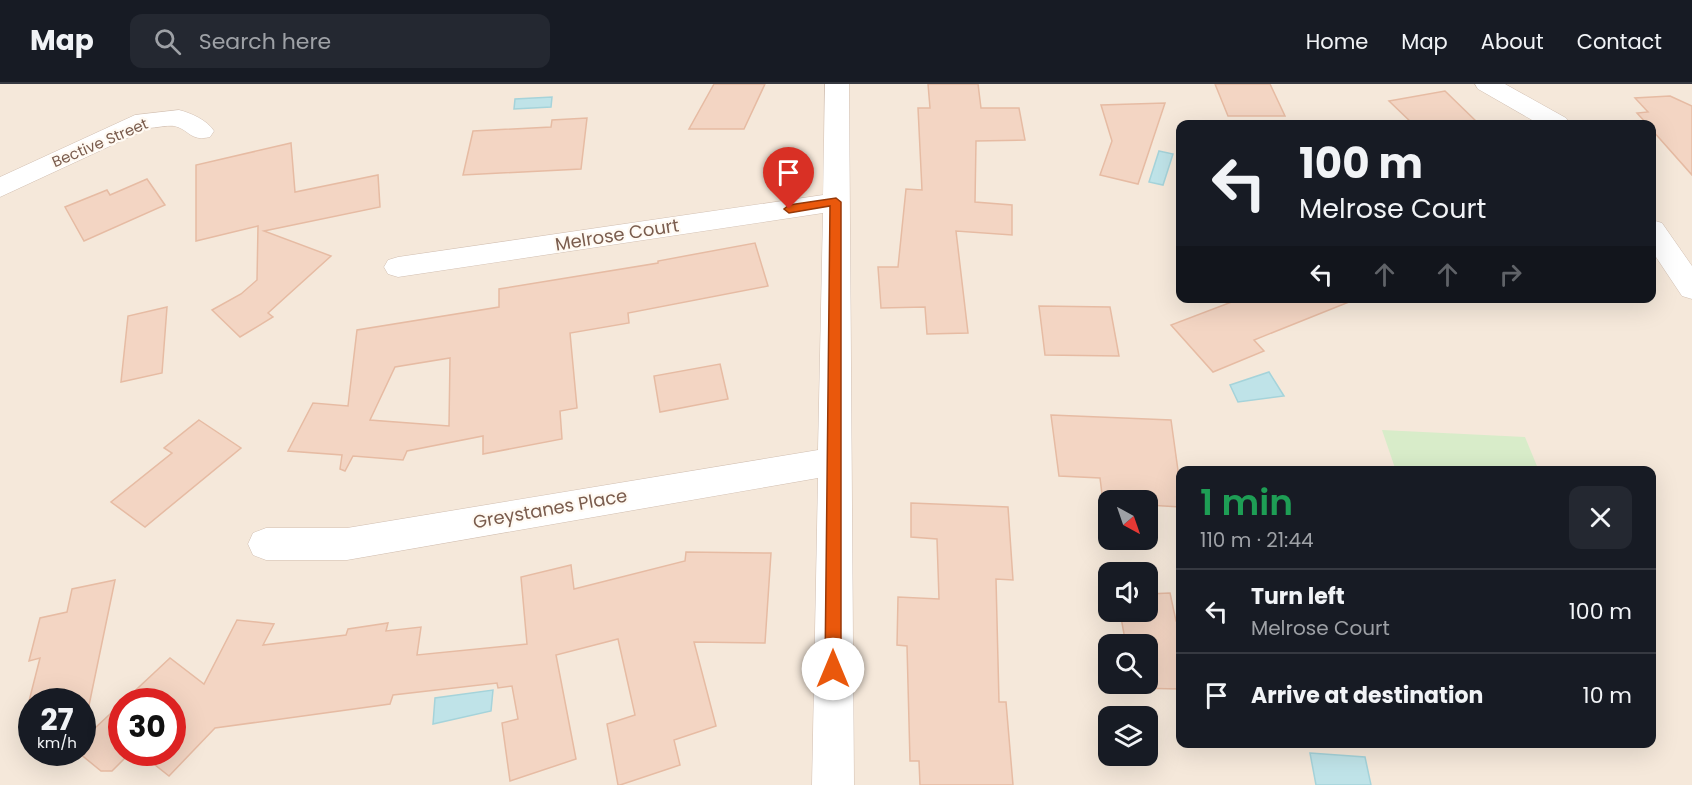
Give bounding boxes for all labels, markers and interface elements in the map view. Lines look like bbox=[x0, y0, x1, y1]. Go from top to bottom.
search box bbox=[130, 14, 550, 68]
text: Map bbox=[30, 21, 94, 60]
icon: search bbox=[151, 25, 184, 58]
text: Search here bbox=[199, 26, 331, 57]
text: Home bbox=[1306, 27, 1368, 56]
text: Map bbox=[1401, 27, 1448, 56]
text: About bbox=[1481, 27, 1544, 56]
text: Contact bbox=[1577, 27, 1662, 56]
street label: Bective Street bbox=[49, 113, 151, 172]
text: 100 m bbox=[1299, 134, 1423, 193]
icon: left bbox=[1200, 144, 1278, 222]
pin bbox=[763, 147, 814, 209]
icon: arrive bbox=[772, 156, 805, 189]
text: Melrose Court bbox=[1299, 190, 1486, 227]
street label: Melrose Court bbox=[553, 212, 681, 257]
icon: left bbox=[1305, 258, 1338, 291]
icon: ahead bbox=[1368, 258, 1401, 291]
icon: ahead bbox=[1431, 258, 1464, 291]
icon: right bbox=[1494, 258, 1527, 291]
text: 1 min bbox=[1200, 477, 1293, 528]
street label: Greystanes Place bbox=[471, 483, 629, 534]
button: close bbox=[1569, 486, 1632, 549]
north arrow bbox=[1098, 490, 1158, 550]
map controls bbox=[1098, 490, 1158, 766]
text: 110 m · 21:44 bbox=[1200, 526, 1314, 554]
button: sound bbox=[1098, 562, 1158, 622]
text: Turn left bbox=[1251, 581, 1345, 612]
icon: left bbox=[1200, 595, 1233, 628]
text: 100 m bbox=[1569, 596, 1632, 627]
text: Melrose Court bbox=[1251, 614, 1390, 642]
button: search bbox=[1098, 634, 1158, 694]
position arrow bbox=[801, 637, 865, 701]
icon: arrive bbox=[1200, 679, 1233, 712]
text: Arrive at destination bbox=[1251, 680, 1483, 711]
text: 10 m bbox=[1583, 680, 1632, 711]
speed limit sign: 30 bbox=[108, 688, 186, 766]
text: 27 bbox=[40, 698, 74, 741]
button: layers bbox=[1098, 706, 1158, 766]
text: km/h bbox=[37, 732, 77, 753]

